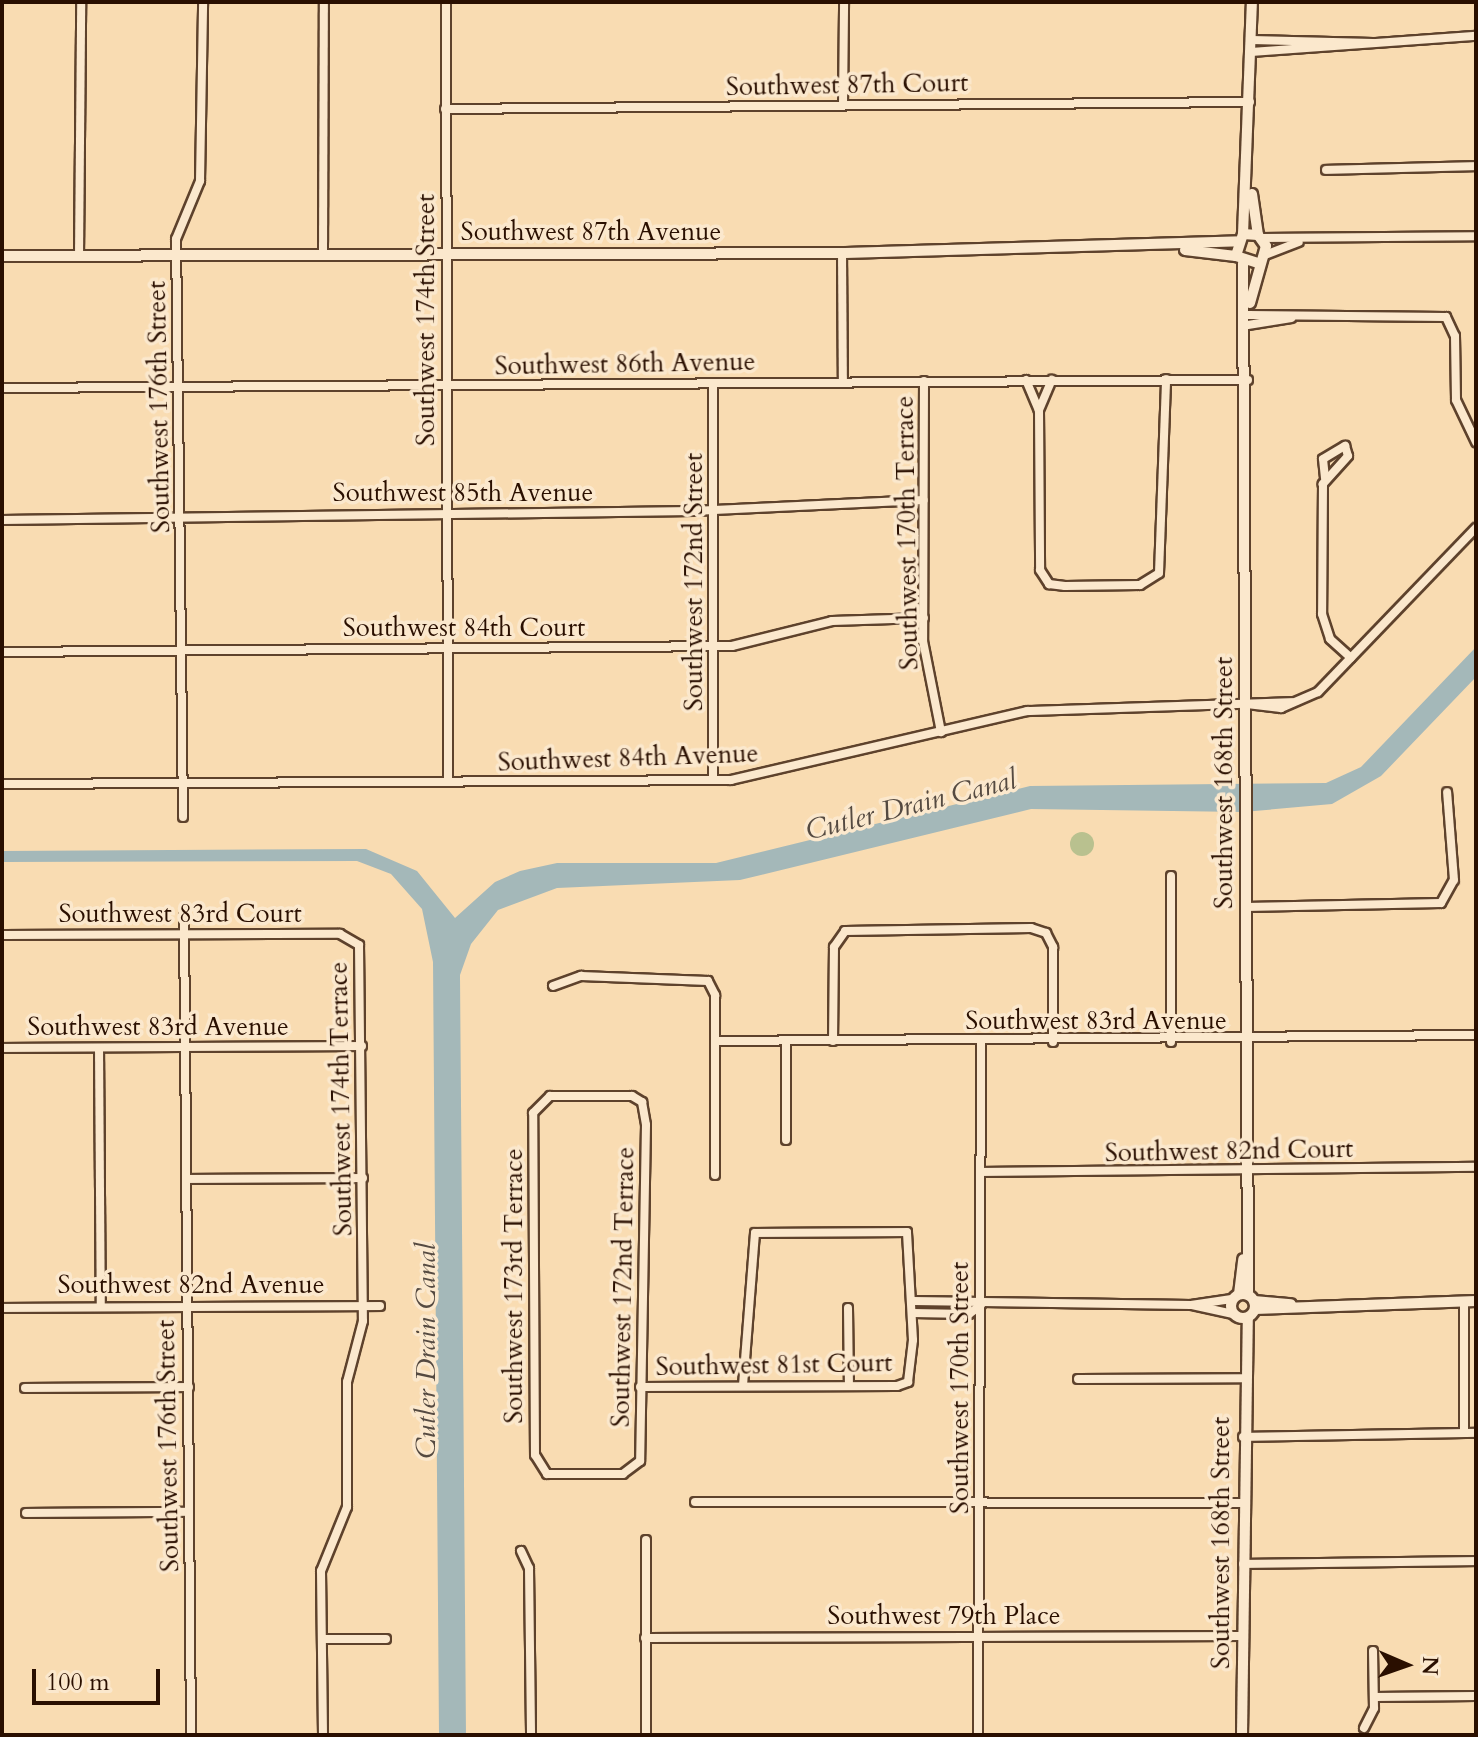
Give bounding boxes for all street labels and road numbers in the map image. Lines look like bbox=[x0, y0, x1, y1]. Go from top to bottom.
street label: Southwest 87th Court bbox=[726, 67, 968, 103]
street label: Southwest 174th Street bbox=[410, 194, 442, 446]
street label: Southwest 87th Avenue bbox=[461, 216, 721, 248]
street label: Southwest 176th Street bbox=[141, 281, 177, 533]
street label: Southwest 86th Avenue bbox=[494, 346, 756, 382]
street label: Southwest 170th Terrace bbox=[889, 395, 925, 671]
street label: Southwest 172nd Street bbox=[678, 453, 710, 711]
street label: Southwest 85th Avenue bbox=[333, 477, 593, 509]
street label: Southwest 84th Court bbox=[343, 612, 585, 644]
street label: Southwest 168th Street bbox=[1208, 657, 1240, 909]
street label: Southwest 84th Avenue bbox=[497, 738, 759, 778]
street label: Southwest 83rd Court bbox=[58, 898, 302, 930]
street label: Southwest 174th Terrace bbox=[323, 961, 359, 1237]
street label: Southwest 83rd Avenue bbox=[965, 1005, 1227, 1037]
street label: Southwest 83rd Avenue bbox=[27, 1011, 289, 1043]
street label: Southwest 82nd Court bbox=[1104, 1133, 1354, 1169]
street label: Southwest 172nd Terrace bbox=[605, 1146, 641, 1428]
street label: Southwest 173rd Terrace bbox=[498, 1148, 530, 1424]
street label: Southwest 170th Street bbox=[944, 1262, 976, 1514]
street label: Southwest 82nd Avenue bbox=[58, 1269, 324, 1301]
street label: Southwest 176th Street bbox=[150, 1320, 186, 1572]
street label: Southwest 81st Court bbox=[655, 1347, 893, 1383]
street label: Southwest 168th Street bbox=[1205, 1417, 1237, 1669]
street label: Southwest 79th Place bbox=[827, 1600, 1061, 1632]

